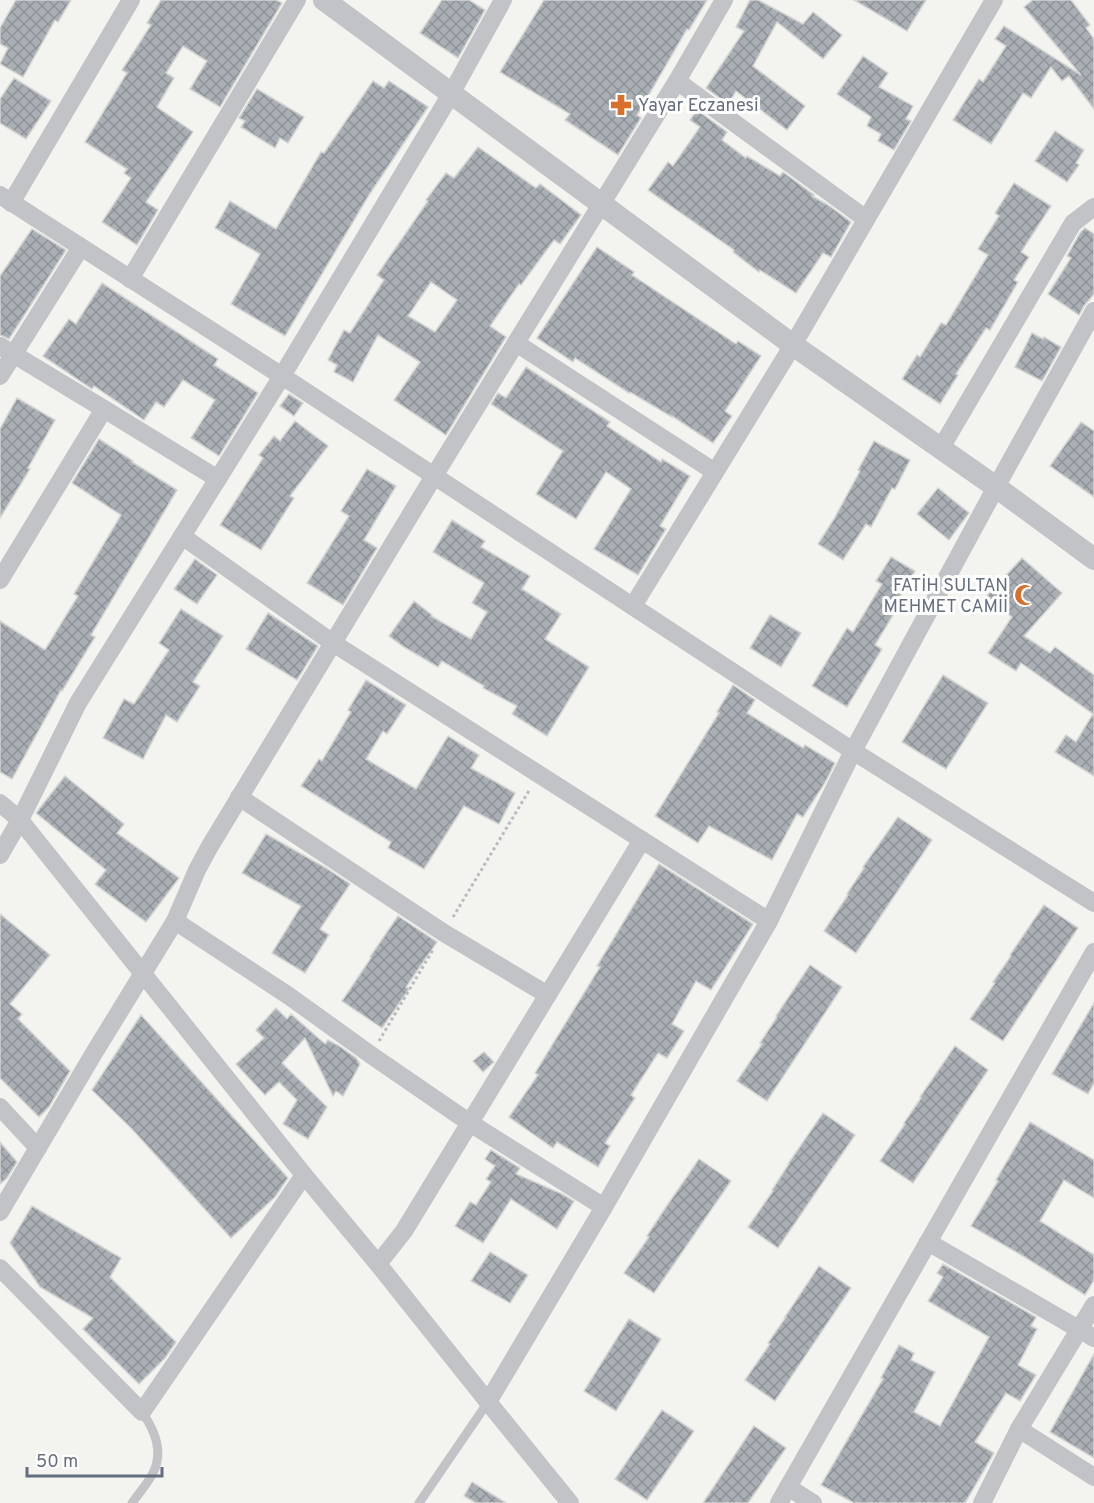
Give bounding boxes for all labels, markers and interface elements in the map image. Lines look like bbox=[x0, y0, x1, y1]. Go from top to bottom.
pharmacy icon: Yayar Eczanesi bbox=[609, 93, 633, 117]
place label: Yayar Eczanesi bbox=[638, 95, 759, 118]
place label: FATİH SULTAN MEHMET CAMİİ bbox=[884, 573, 1008, 619]
mosque icon: FATİH SULTAN MEHMET CAMİİ bbox=[1013, 583, 1037, 607]
scale bar bbox=[27, 1440, 162, 1478]
text: 50 m bbox=[36, 1451, 78, 1474]

